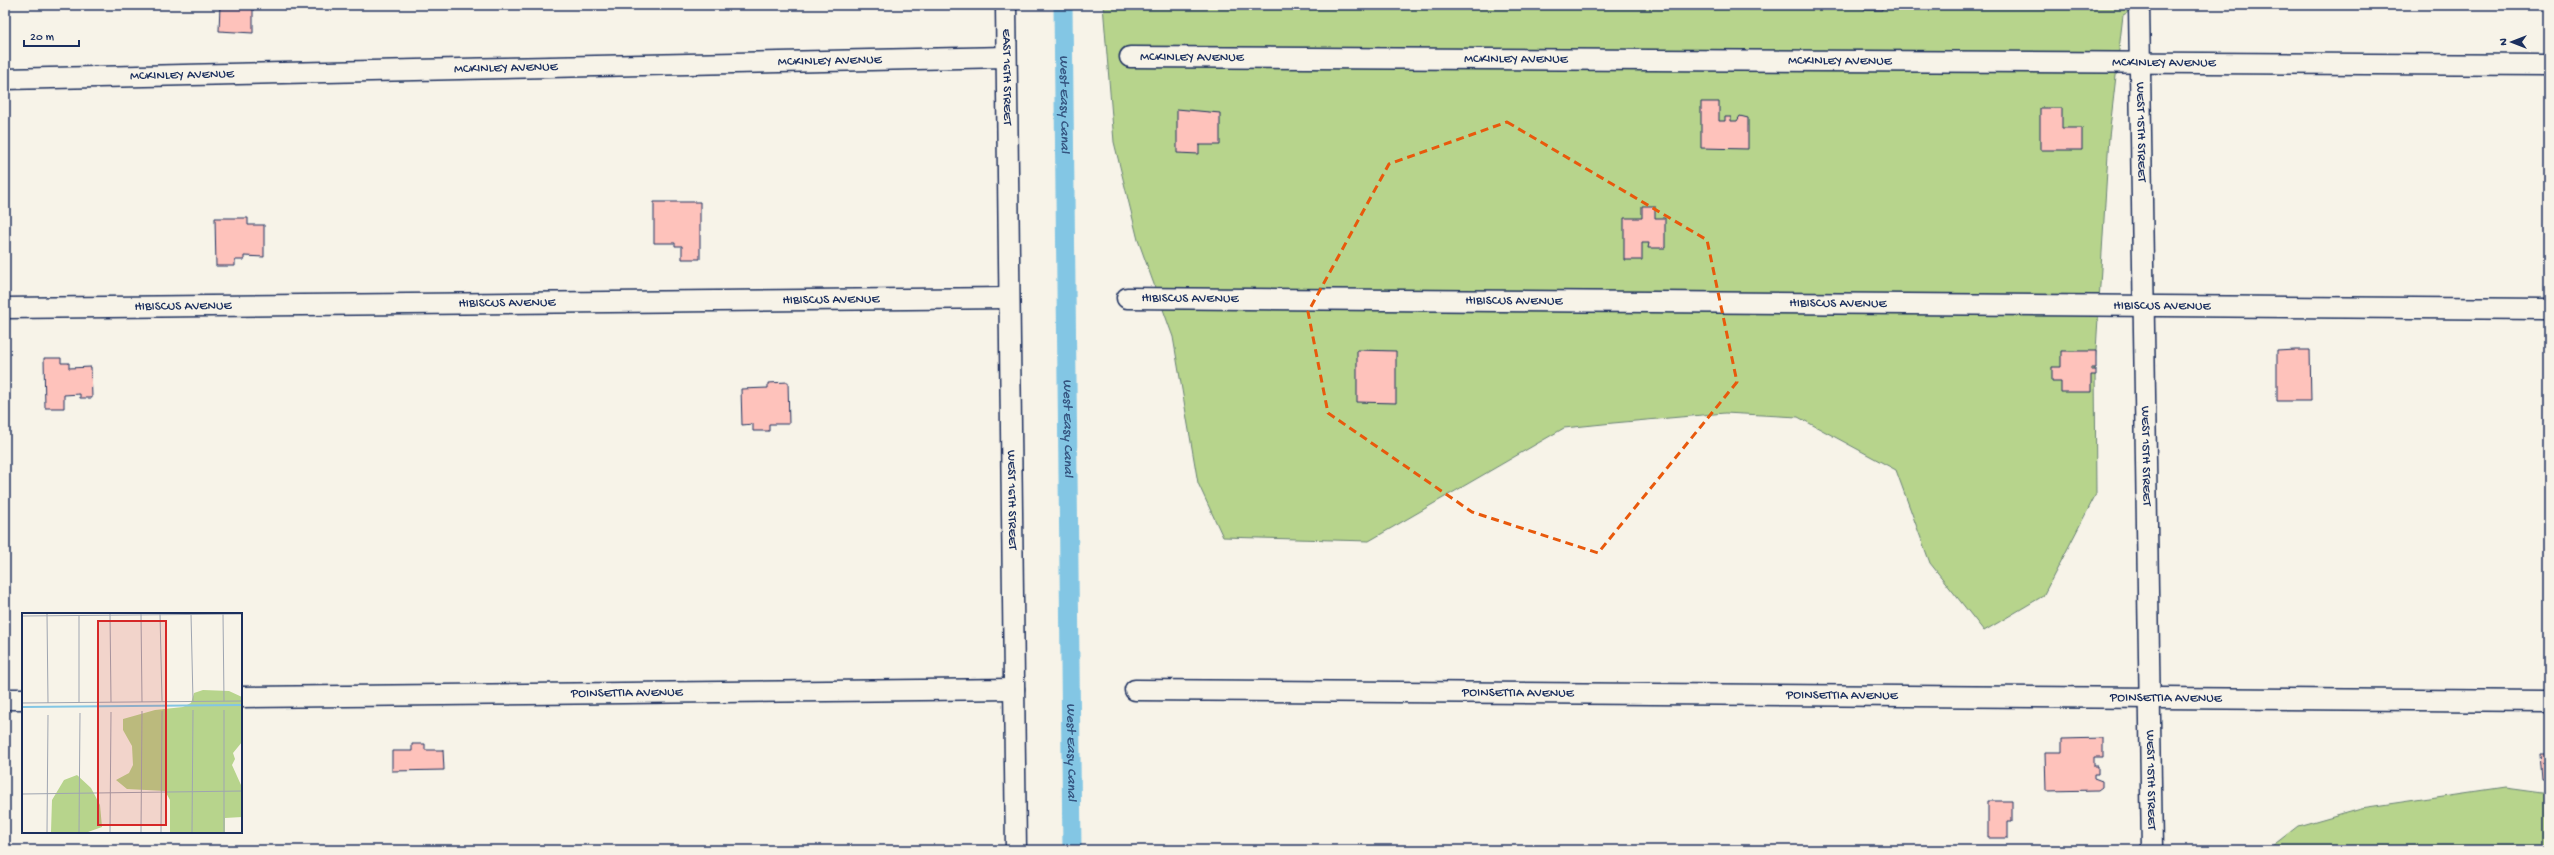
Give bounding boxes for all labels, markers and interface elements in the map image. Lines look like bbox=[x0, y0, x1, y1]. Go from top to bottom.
scale bar bbox=[24, 22, 79, 48]
north arrow bbox=[2492, 22, 2532, 62]
street label: EAST 16TH STREET bbox=[999, 29, 1015, 126]
text: 20 m bbox=[30, 31, 55, 45]
text: N bbox=[2498, 38, 2510, 46]
street label: MCKINLEY AVENUE bbox=[1140, 50, 1245, 65]
street label: MCKINLEY AVENUE bbox=[1464, 51, 1569, 67]
street label: MCKINLEY AVENUE bbox=[778, 52, 883, 70]
street label: MCKINLEY AVENUE bbox=[1788, 53, 1893, 69]
water label: West Easy Canal bbox=[1055, 55, 1073, 154]
street label: MCKINLEY AVENUE bbox=[2112, 55, 2217, 71]
street label: MCKINLEY AVENUE bbox=[454, 59, 559, 77]
street label: MCKINLEY AVENUE bbox=[130, 66, 235, 84]
street label: WEST 15TH STREET bbox=[2133, 82, 2149, 183]
street label: HIBISCUS AVENUE bbox=[1141, 291, 1240, 306]
street label: HIBISCUS AVENUE bbox=[782, 292, 881, 308]
street label: HIBISCUS AVENUE bbox=[1465, 293, 1564, 309]
street label: HIBISCUS AVENUE bbox=[458, 295, 557, 311]
street label: HIBISCUS AVENUE bbox=[1789, 296, 1888, 311]
street label: HIBISCUS AVENUE bbox=[134, 298, 233, 314]
street label: HIBISCUS AVENUE bbox=[2113, 298, 2212, 314]
water label: West Easy Canal bbox=[1058, 379, 1077, 478]
street label: WEST 15TH STREET bbox=[2138, 406, 2154, 507]
street label: WEST 16TH STREET bbox=[1004, 450, 1020, 551]
inset map bbox=[22, 613, 242, 833]
street label: POINSETTIA AVENUE bbox=[570, 685, 684, 701]
street label: POINSETTIA AVENUE bbox=[1461, 685, 1575, 701]
street label: POINSETTIA AVENUE bbox=[1785, 688, 1899, 703]
street label: POINSETTIA AVENUE bbox=[2109, 690, 2223, 706]
water label: West Easy Canal bbox=[1062, 703, 1080, 802]
street label: WEST 15TH STREET bbox=[2143, 730, 2159, 831]

